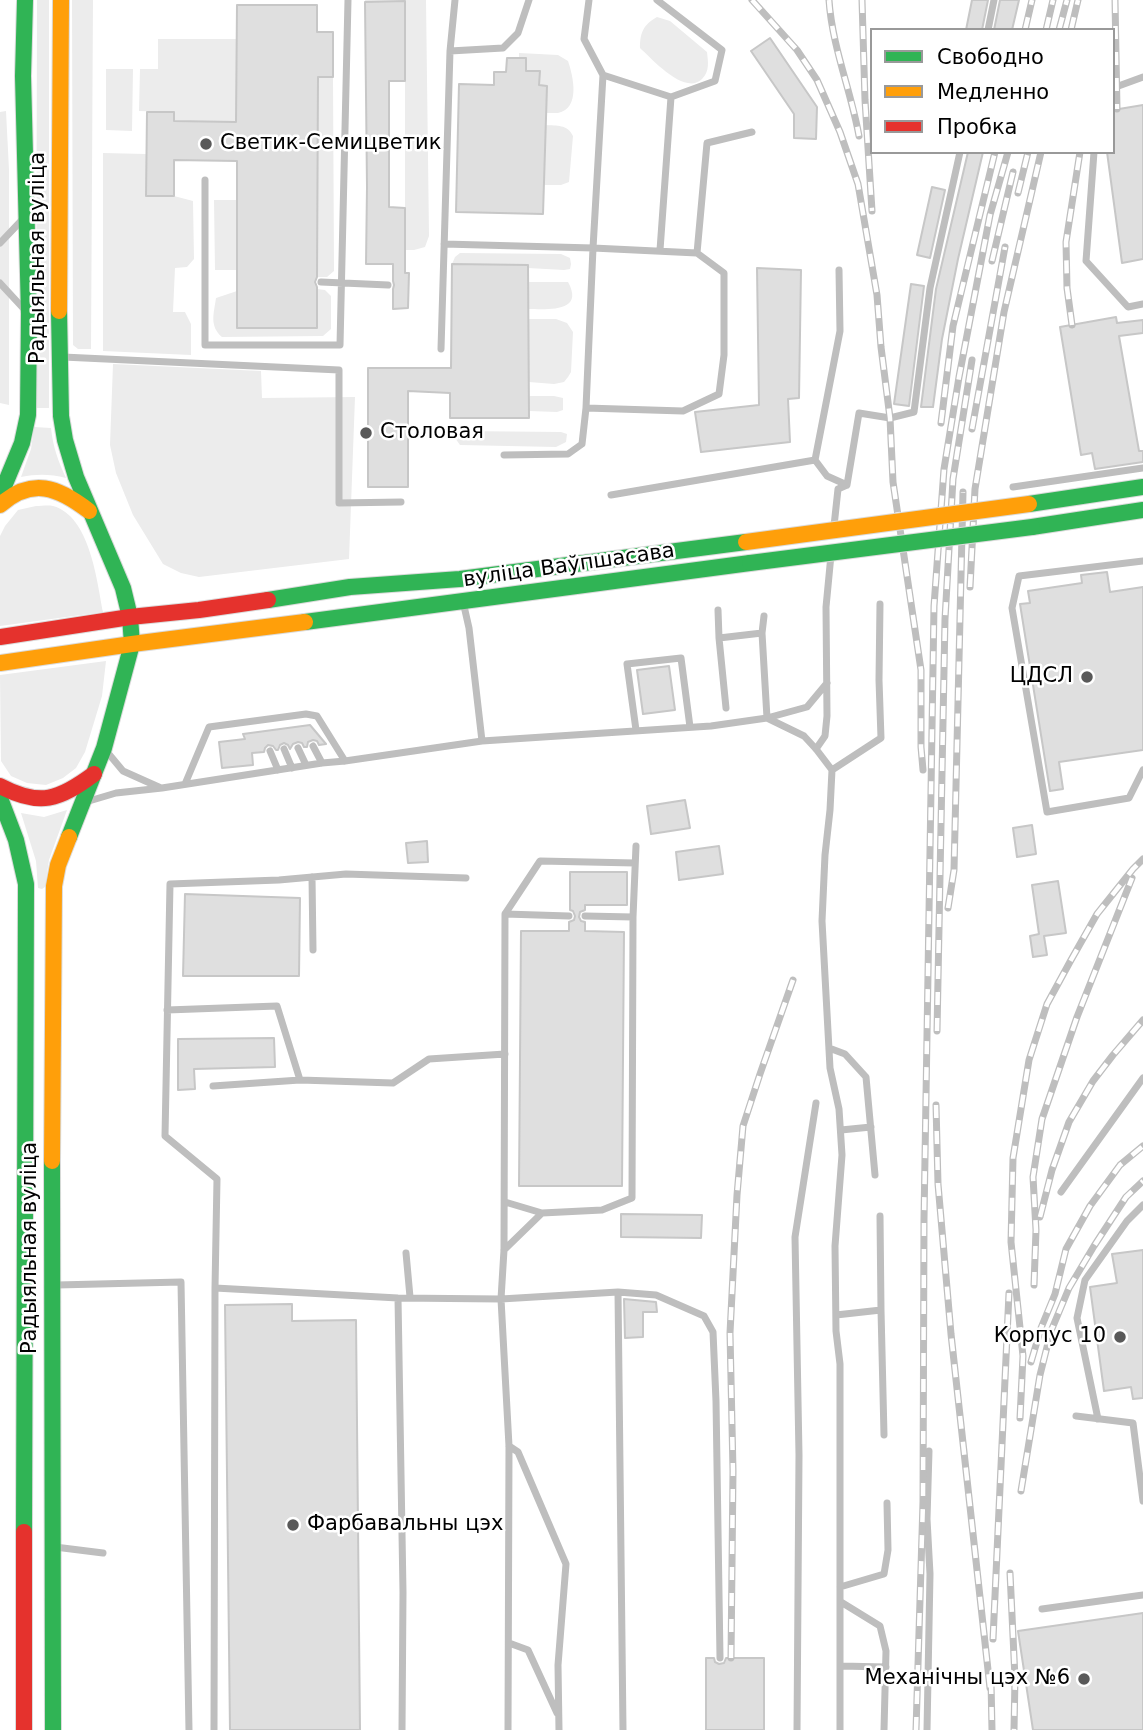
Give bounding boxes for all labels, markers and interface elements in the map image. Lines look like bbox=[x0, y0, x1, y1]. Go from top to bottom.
legend bbox=[870, 28, 1115, 154]
text: Свободно bbox=[937, 45, 1044, 69]
text: Медленно bbox=[937, 80, 1049, 104]
text: Пробка bbox=[937, 115, 1017, 139]
place label: Светик-Семицветик bbox=[220, 131, 441, 157]
marker: Светик-Семицветик bbox=[198, 136, 214, 152]
street label: Радыяльная вуліца bbox=[26, 152, 52, 364]
place label: Столовая bbox=[380, 420, 484, 446]
marker: Столовая bbox=[358, 425, 374, 441]
street label: вуліца Ваўпшасава bbox=[462, 539, 676, 593]
place label: ЦДСЛ bbox=[1010, 664, 1073, 690]
marker: ЦДСЛ bbox=[1079, 669, 1095, 685]
street label: Радыяльная вуліца bbox=[18, 1142, 44, 1354]
place label: Корпус 10 bbox=[994, 1324, 1106, 1350]
marker: Корпус 10 bbox=[1112, 1329, 1128, 1345]
place label: Фарбавальны цэх bbox=[307, 1512, 503, 1538]
marker: Фарбавальны цэх bbox=[285, 1517, 301, 1533]
place label: Механічны цэх №6 bbox=[865, 1666, 1070, 1692]
marker: Механічны цэх №6 bbox=[1076, 1671, 1092, 1687]

